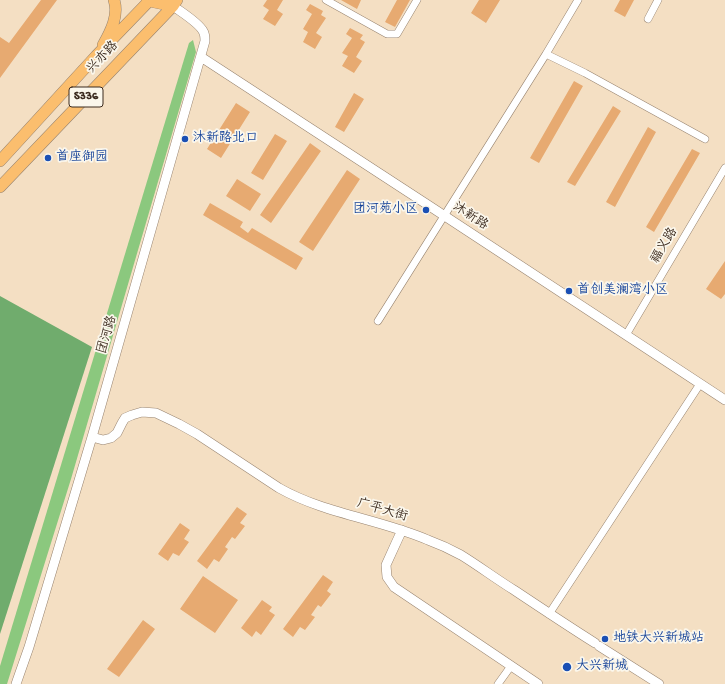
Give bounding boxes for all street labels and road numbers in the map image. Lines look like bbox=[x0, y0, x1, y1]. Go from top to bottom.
street label: 兴亦路 bbox=[84, 39, 122, 77]
road number: S336 bbox=[69, 87, 103, 107]
street label: 沐新路 bbox=[449, 200, 491, 234]
street label: 福义路 bbox=[648, 225, 682, 267]
street label: 团河路 bbox=[95, 314, 121, 356]
street label: 广平大街 bbox=[355, 496, 409, 526]

